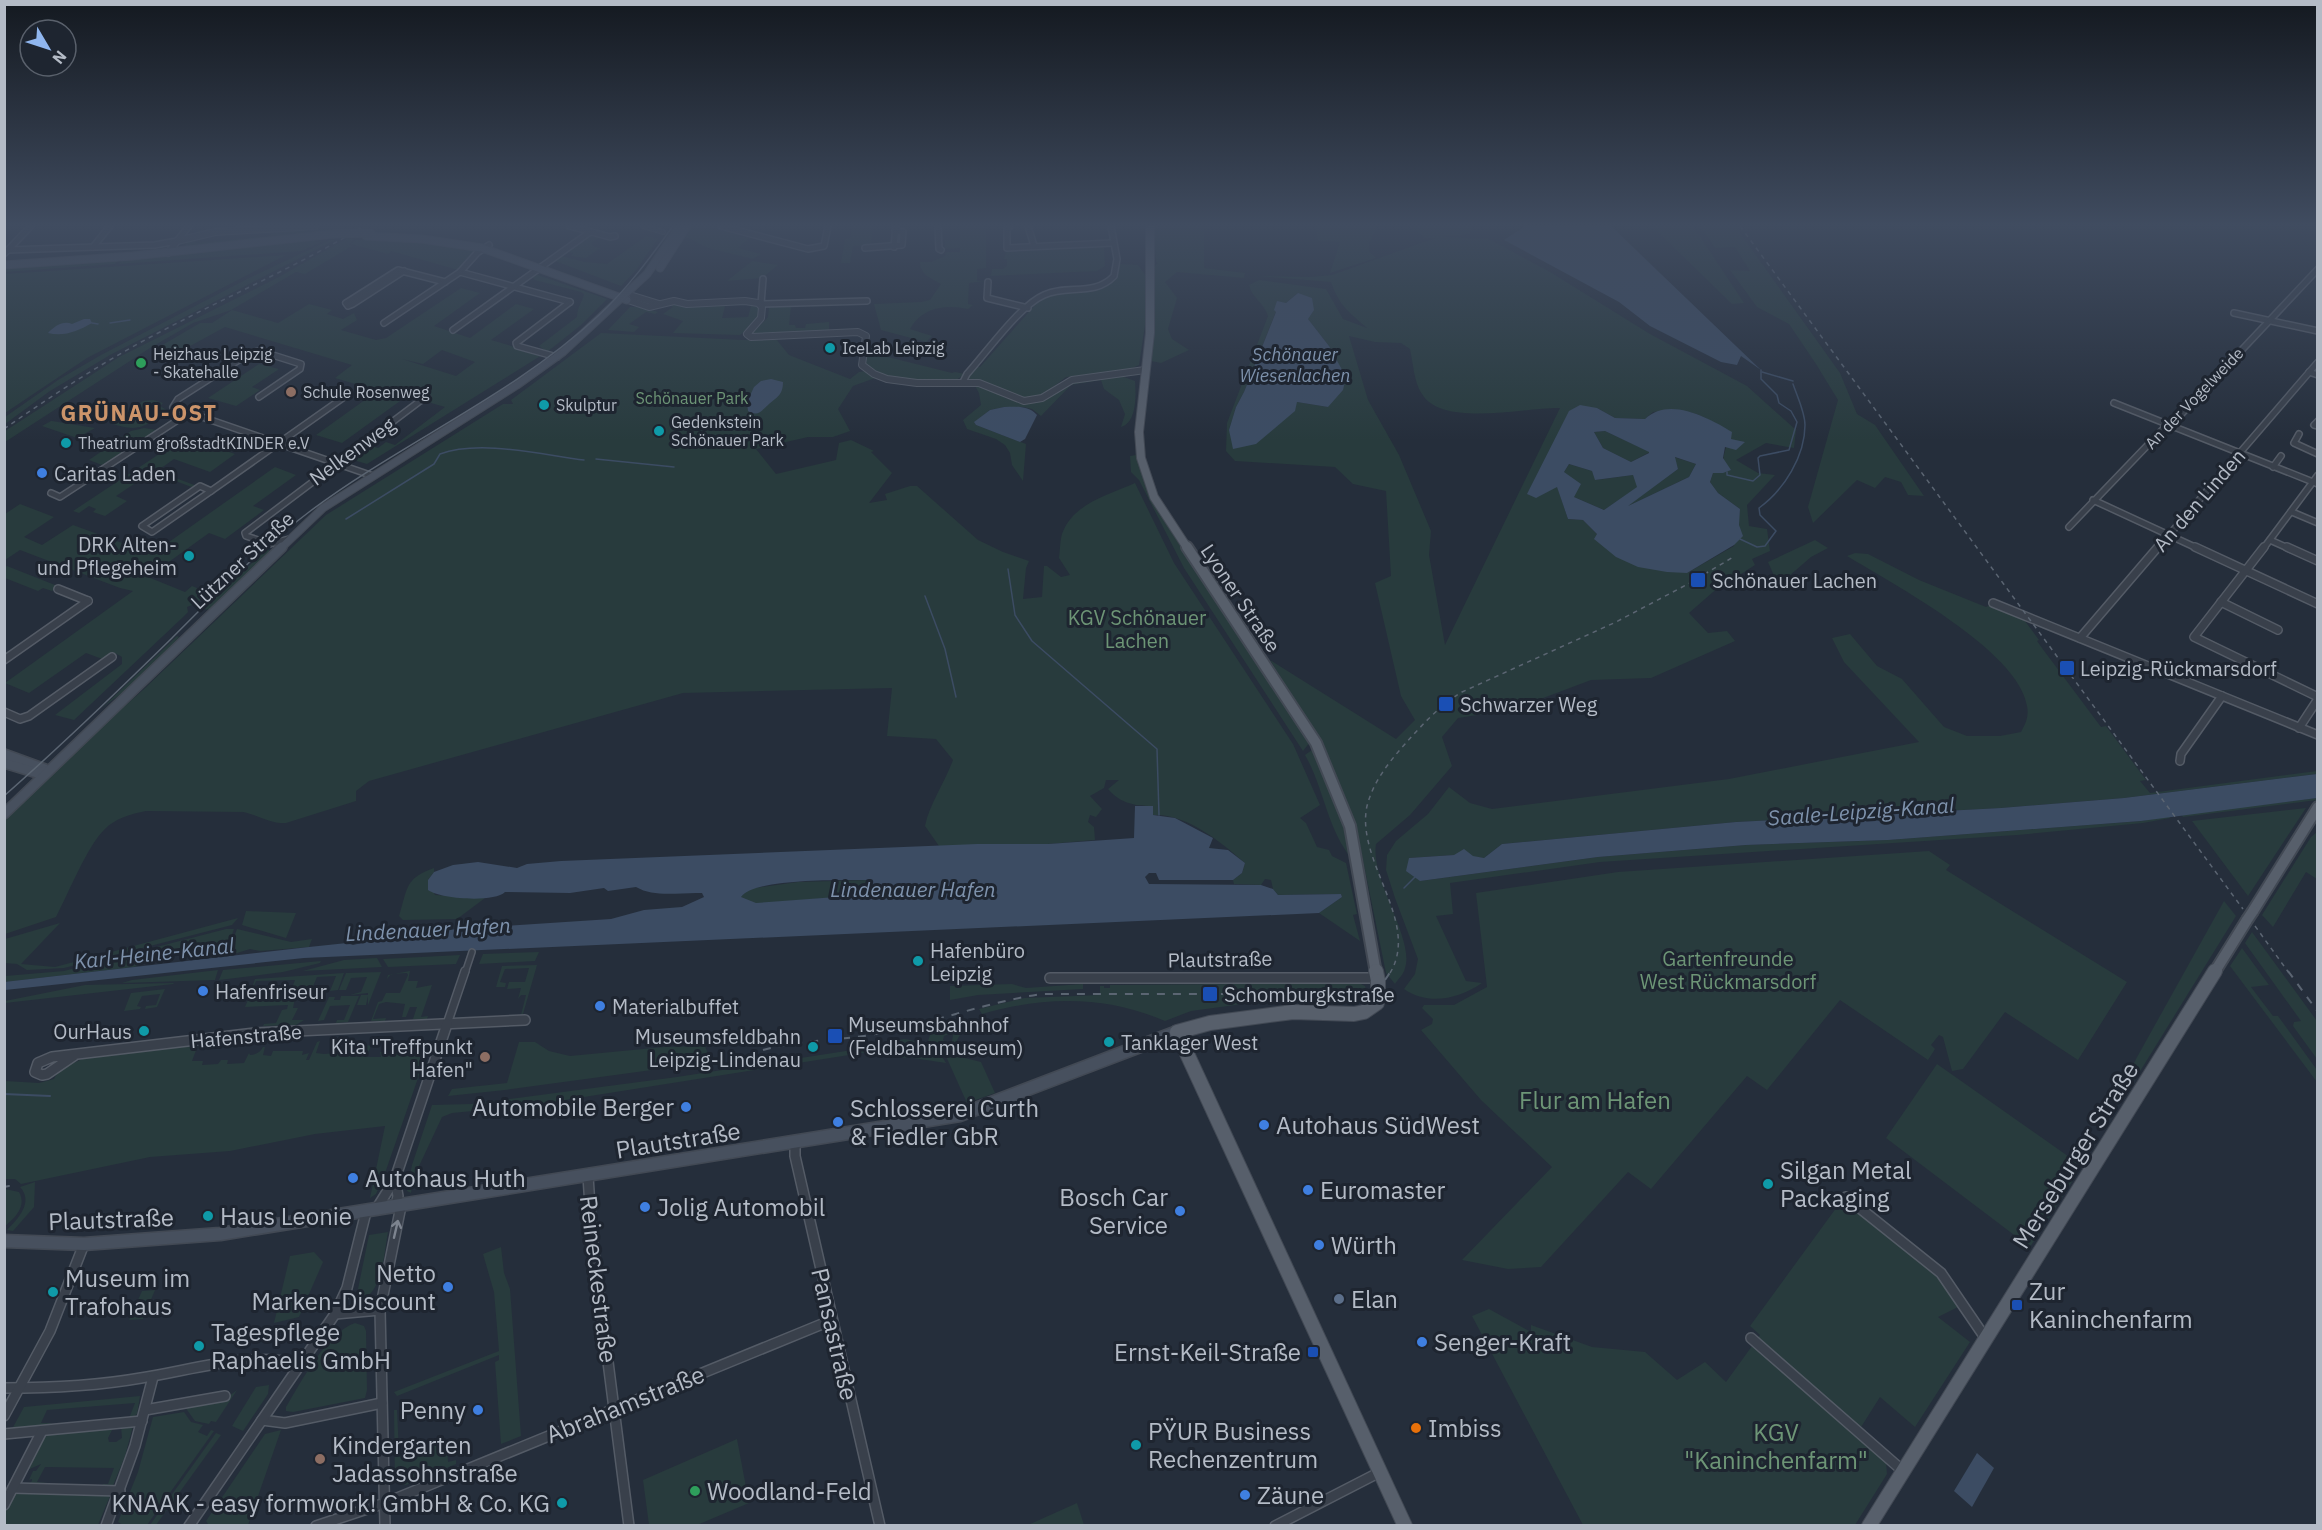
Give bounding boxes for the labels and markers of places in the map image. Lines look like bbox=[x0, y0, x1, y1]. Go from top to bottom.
place label: IceLab Leipzig bbox=[842, 338, 945, 358]
marker: IceLab Leipzig bbox=[823, 341, 837, 355]
place label: Heizhaus Leipzig - Skatehalle bbox=[153, 344, 273, 382]
marker: Heizhaus Leipzig - Skatehalle bbox=[134, 356, 148, 370]
place label: Schule Rosenweg bbox=[303, 382, 430, 402]
marker: Schule Rosenweg bbox=[284, 385, 298, 399]
place label: Skulptur bbox=[556, 395, 617, 415]
marker: Skulptur bbox=[537, 398, 551, 412]
place label: Gedenkstein Schönauer Park bbox=[671, 412, 784, 450]
marker: Gedenkstein Schönauer Park bbox=[652, 424, 666, 438]
place label: Theatrium großstadtKINDER e.V bbox=[78, 433, 310, 453]
marker: Theatrium großstadtKINDER e.V bbox=[59, 436, 73, 450]
place label: Caritas Laden bbox=[54, 460, 176, 487]
marker: Caritas Laden bbox=[35, 466, 49, 480]
place label: DRK Alten- und Pflegeheim bbox=[37, 531, 177, 581]
marker: DRK Alten- und Pflegeheim bbox=[182, 549, 196, 563]
place label: Schönauer Lachen bbox=[1712, 567, 1877, 594]
marker: Schönauer Lachen bbox=[1689, 571, 1707, 589]
place label: Leipzig-Rückmarsdorf bbox=[2080, 655, 2277, 682]
marker: Leipzig-Rückmarsdorf bbox=[2058, 659, 2076, 677]
place label: Schwarzer Weg bbox=[1460, 691, 1598, 718]
marker: Schwarzer Weg bbox=[1437, 695, 1455, 713]
place label: Hafenbüro Leipzig bbox=[930, 937, 1025, 987]
marker: Hafenbüro Leipzig bbox=[911, 954, 925, 968]
place label: Hafenfriseur bbox=[215, 978, 327, 1005]
place label: Schomburgkstraße bbox=[1224, 981, 1395, 1008]
marker: Hafenfriseur bbox=[196, 984, 210, 998]
marker: Schomburgkstraße bbox=[1201, 985, 1219, 1003]
place label: Materialbuffet bbox=[612, 993, 739, 1020]
marker: Materialbuffet bbox=[593, 999, 607, 1013]
place label: Museumsbahnhof (Feldbahnmuseum) bbox=[848, 1011, 1023, 1061]
place label: OurHaus bbox=[53, 1018, 132, 1045]
place label: Museumsfeldbahn Leipzig-Lindenau bbox=[635, 1023, 801, 1073]
marker: OurHaus bbox=[137, 1024, 151, 1038]
marker: Museumsbahnhof (Feldbahnmuseum) bbox=[826, 1027, 844, 1045]
place label: Tanklager West bbox=[1121, 1029, 1258, 1056]
place label: Kita "Treffpunkt Hafen" bbox=[331, 1033, 473, 1083]
marker: Tanklager West bbox=[1102, 1035, 1116, 1049]
marker: Museumsfeldbahn Leipzig-Lindenau bbox=[806, 1040, 820, 1054]
marker: Kita "Treffpunkt Hafen" bbox=[478, 1050, 492, 1064]
place label: Automobile Berger bbox=[472, 1091, 674, 1123]
place label: Schlosserei Curth & Fiedler GbR bbox=[850, 1092, 1039, 1152]
marker: Automobile Berger bbox=[679, 1100, 693, 1114]
place label: Autohaus SüdWest bbox=[1276, 1109, 1480, 1141]
marker: Schlosserei Curth & Fiedler GbR bbox=[831, 1115, 845, 1129]
marker: Autohaus SüdWest bbox=[1257, 1118, 1271, 1132]
place label: Silgan Metal Packaging bbox=[1780, 1154, 1912, 1214]
place label: Autohaus Huth bbox=[365, 1162, 526, 1194]
marker: Autohaus Huth bbox=[346, 1171, 360, 1185]
place label: Euromaster bbox=[1320, 1174, 1446, 1206]
marker: Silgan Metal Packaging bbox=[1761, 1177, 1775, 1191]
place label: Bosch Car Service bbox=[1059, 1181, 1168, 1241]
marker: Euromaster bbox=[1301, 1183, 1315, 1197]
place label: Jolig Automobil bbox=[657, 1191, 825, 1223]
place label: Haus Leonie bbox=[220, 1200, 352, 1232]
marker: Jolig Automobil bbox=[638, 1200, 652, 1214]
marker: Bosch Car Service bbox=[1173, 1204, 1187, 1218]
marker: Haus Leonie bbox=[201, 1209, 215, 1223]
place label: Würth bbox=[1331, 1229, 1397, 1261]
marker: Würth bbox=[1312, 1238, 1326, 1252]
place label: Netto Marken-Discount bbox=[251, 1257, 436, 1317]
place label: Museum im Trafohaus bbox=[65, 1262, 190, 1322]
place label: Zur Kaninchenfarm bbox=[2029, 1275, 2193, 1335]
marker: Netto Marken-Discount bbox=[441, 1280, 455, 1294]
place label: Elan bbox=[1351, 1283, 1398, 1315]
marker: Museum im Trafohaus bbox=[46, 1285, 60, 1299]
marker: Elan bbox=[1332, 1292, 1346, 1306]
marker: Zur Kaninchenfarm bbox=[2010, 1298, 2024, 1312]
place label: Tagespflege Raphaelis GmbH bbox=[211, 1316, 391, 1376]
place label: Senger-Kraft bbox=[1434, 1326, 1571, 1358]
marker: Senger-Kraft bbox=[1415, 1335, 1429, 1349]
place label: Ernst-Keil-Straße bbox=[1114, 1336, 1301, 1368]
marker: Tagespflege Raphaelis GmbH bbox=[192, 1339, 206, 1353]
marker: Ernst-Keil-Straße bbox=[1306, 1345, 1320, 1359]
place label: Penny bbox=[400, 1394, 466, 1426]
marker: Penny bbox=[471, 1403, 485, 1417]
place label: Imbiss bbox=[1428, 1412, 1502, 1444]
place label: PŸUR Business Rechenzentrum bbox=[1148, 1415, 1318, 1475]
marker: Imbiss bbox=[1409, 1421, 1423, 1435]
place label: Kindergarten Jadassohnstraße bbox=[332, 1429, 518, 1489]
marker: PŸUR Business Rechenzentrum bbox=[1129, 1438, 1143, 1452]
marker: Kindergarten Jadassohnstraße bbox=[313, 1452, 327, 1466]
place label: Woodland-Feld bbox=[707, 1475, 872, 1507]
place label: Zäune bbox=[1257, 1479, 1324, 1511]
marker: Woodland-Feld bbox=[688, 1484, 702, 1498]
place label: KNAAK - easy formwork! GmbH & Co. KG bbox=[111, 1487, 550, 1519]
marker: Zäune bbox=[1238, 1488, 1252, 1502]
marker: KNAAK - easy formwork! GmbH & Co. KG bbox=[555, 1496, 569, 1510]

